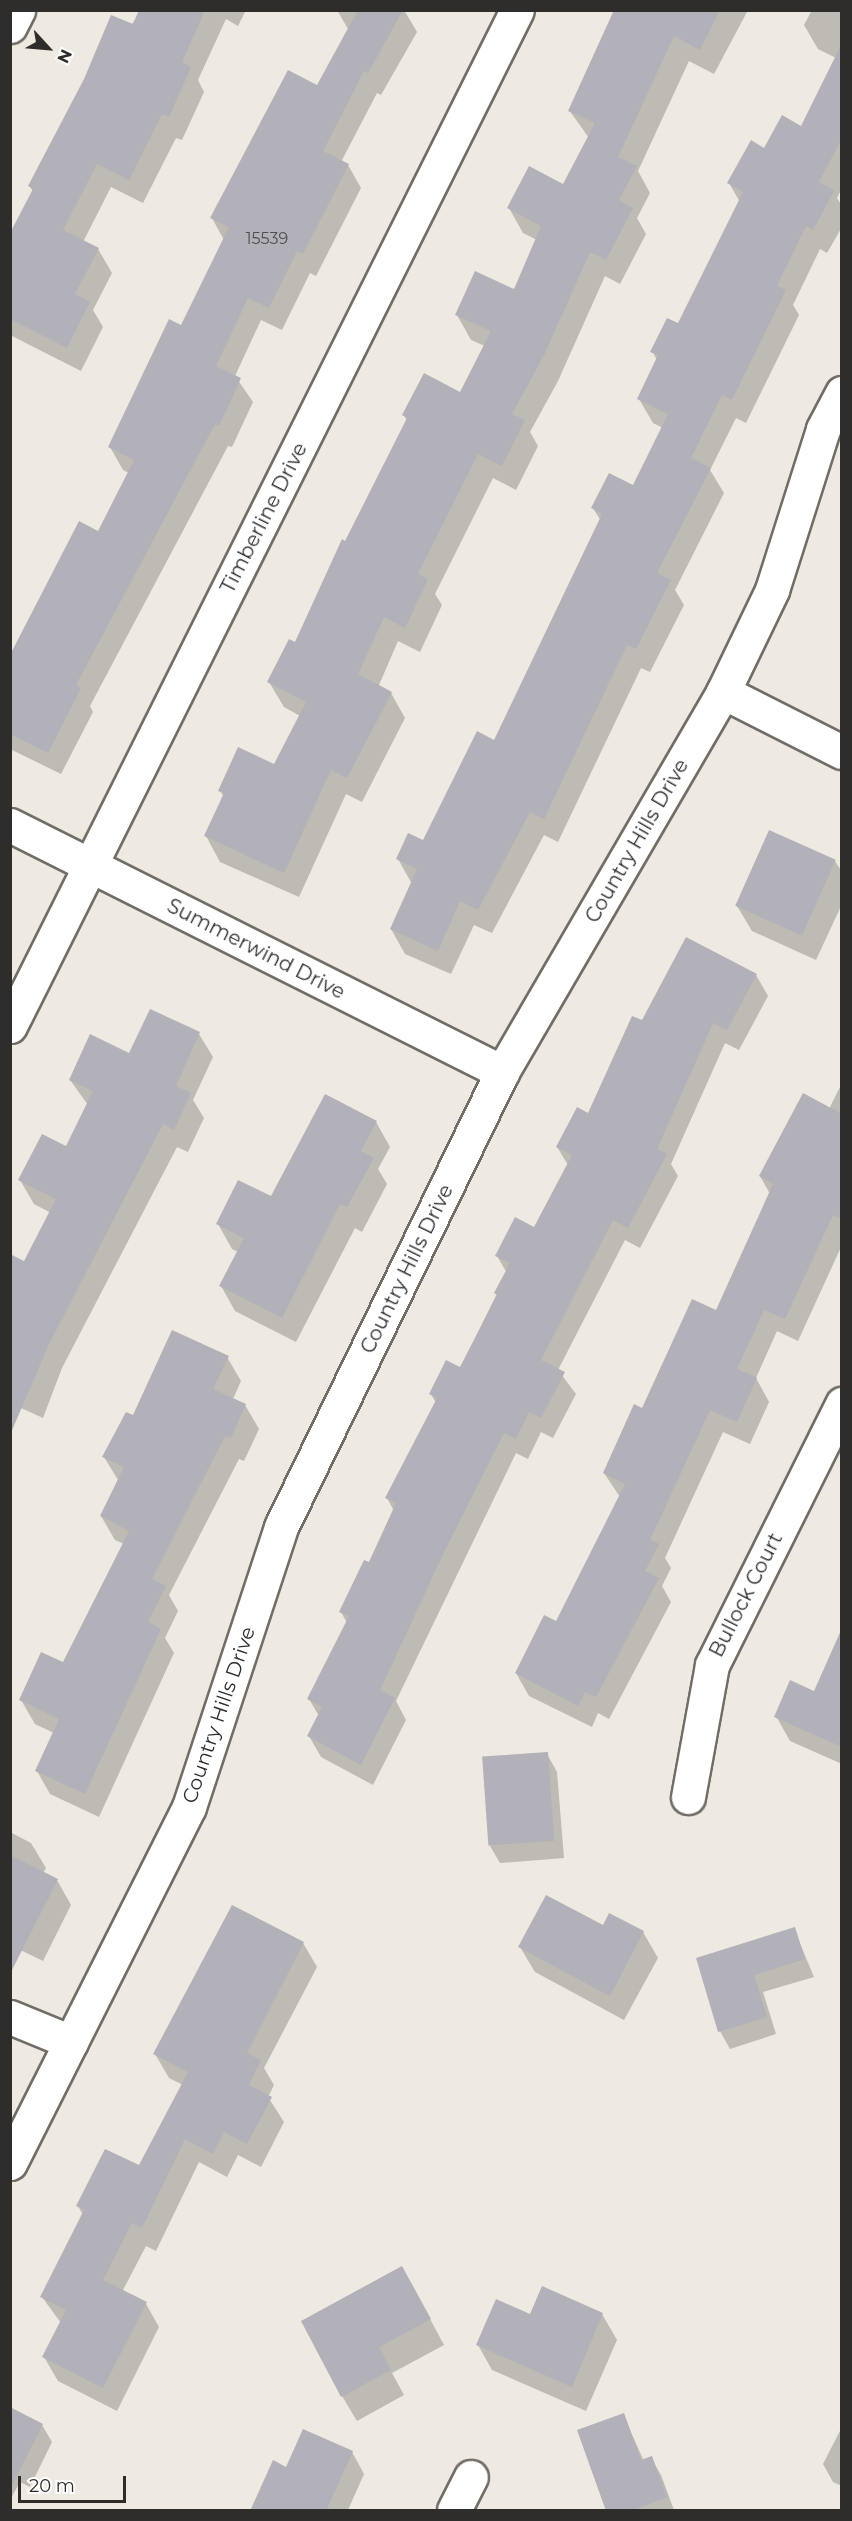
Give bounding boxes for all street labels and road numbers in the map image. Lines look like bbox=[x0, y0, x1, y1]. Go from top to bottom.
street label: Timberline Drive bbox=[216, 439, 312, 597]
street label: Country Hills Drive bbox=[580, 755, 694, 927]
street label: Summerwind Drive bbox=[163, 894, 349, 1004]
street label: Country Hills Drive bbox=[356, 1181, 458, 1357]
street label: Bullock Court bbox=[704, 1529, 788, 1661]
street label: Country Hills Drive bbox=[178, 1624, 260, 1806]

